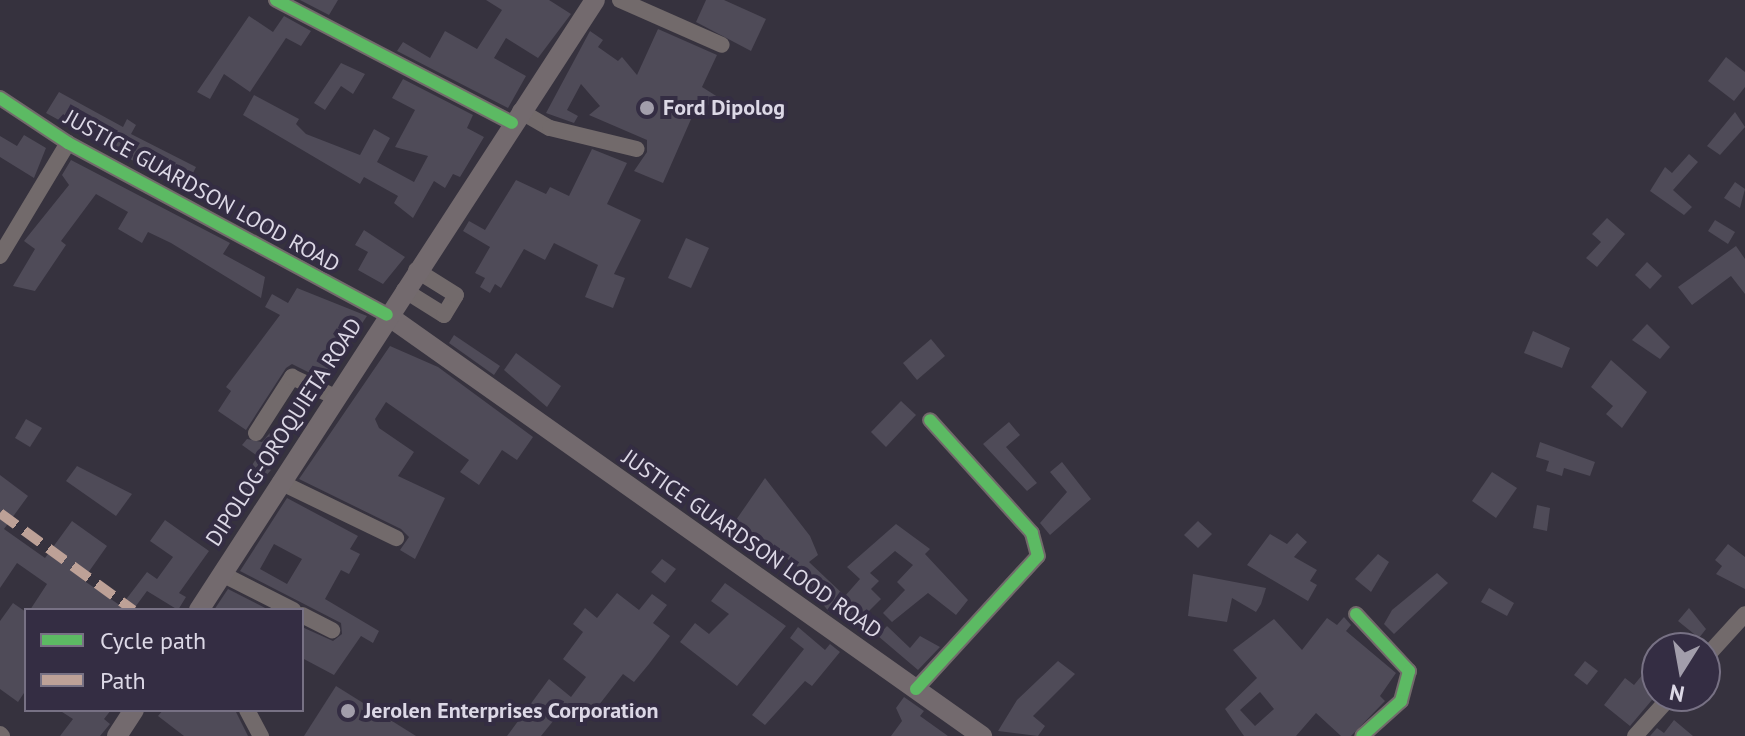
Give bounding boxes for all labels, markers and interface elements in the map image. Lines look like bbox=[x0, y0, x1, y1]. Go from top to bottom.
place label: Ford Dipolog bbox=[663, 95, 785, 121]
marker: Ford Dipolog bbox=[638, 99, 656, 117]
street label: JUSTICE GUARDSON LOOD ROAD bbox=[60, 104, 344, 278]
street label: DIPOLOG-OROQUIETA ROAD bbox=[200, 313, 368, 551]
street label: JUSTICE GUARDSON LOOD ROAD bbox=[617, 444, 887, 644]
legend bbox=[24, 608, 304, 712]
text: Cycle path bbox=[100, 625, 206, 656]
north arrow bbox=[1641, 632, 1721, 712]
text: Path bbox=[100, 665, 146, 696]
text: N bbox=[1667, 678, 1687, 709]
place label: Jerolen Enterprises Corporation bbox=[364, 698, 659, 724]
marker: Jerolen Enterprises Corporation bbox=[339, 702, 357, 720]

